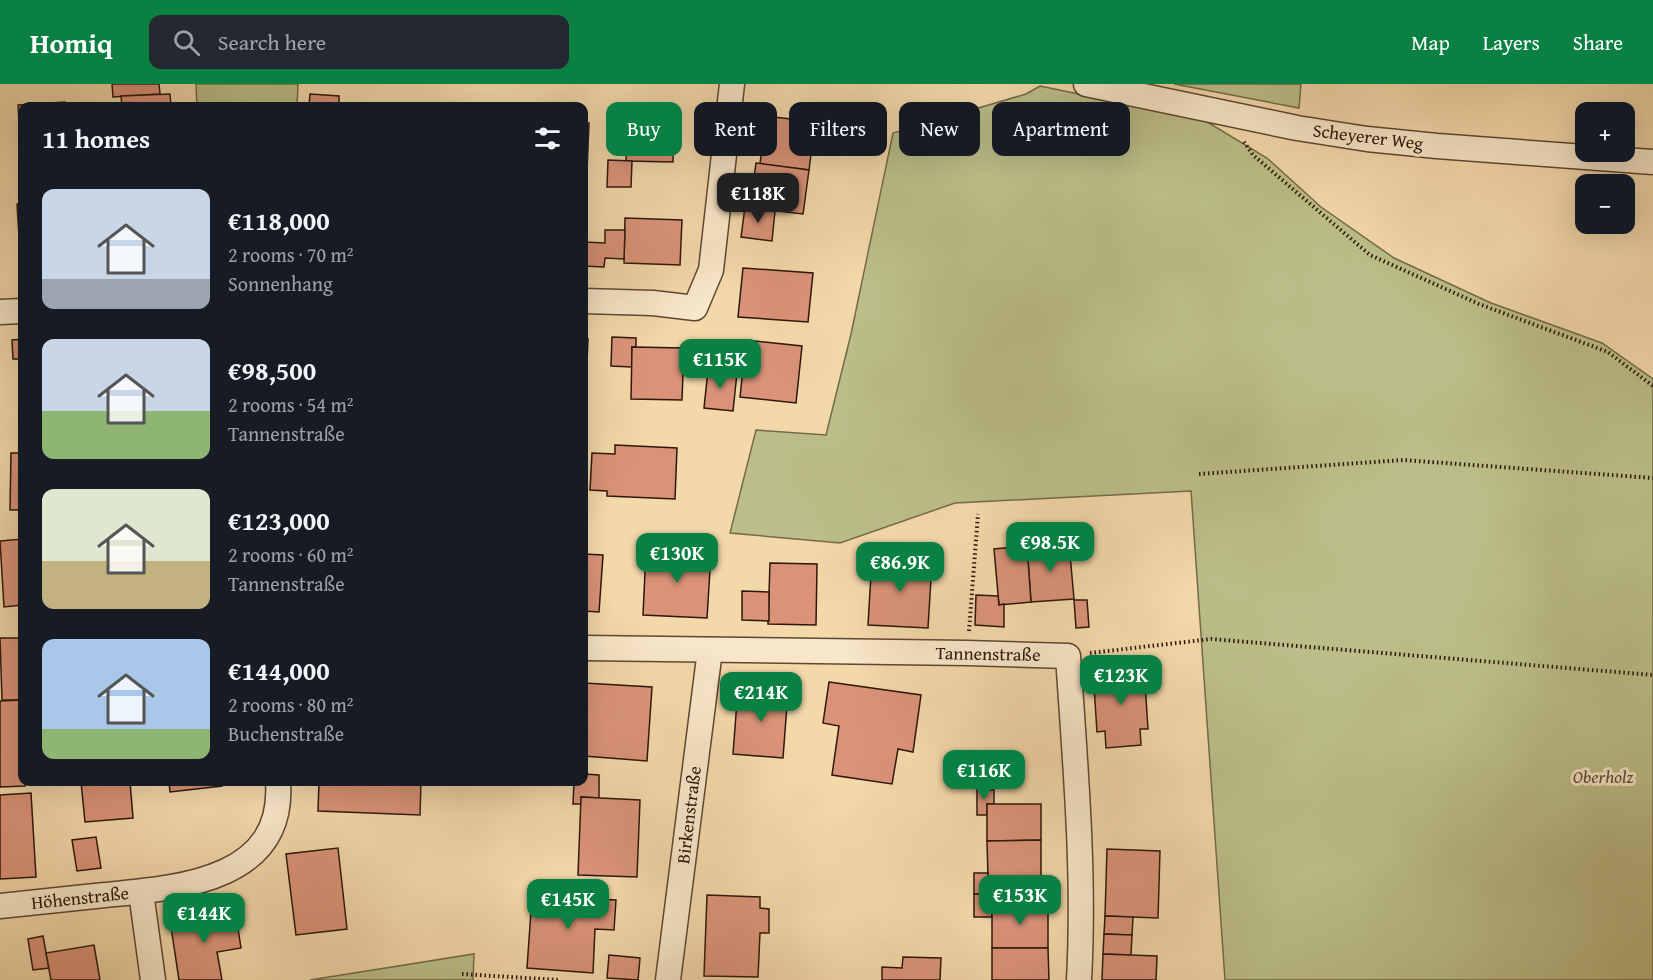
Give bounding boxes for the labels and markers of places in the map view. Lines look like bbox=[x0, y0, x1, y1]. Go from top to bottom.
pin: €118K bbox=[716, 173, 800, 224]
pin: €115K bbox=[678, 339, 762, 390]
pin: €98.5K bbox=[1001, 522, 1099, 573]
pin: €130K bbox=[635, 533, 719, 584]
pin: €86.9K bbox=[851, 542, 949, 593]
pin: €123K bbox=[1079, 655, 1163, 706]
pin: €214K bbox=[719, 672, 803, 723]
pin: €116K bbox=[942, 750, 1026, 801]
pin: €153K bbox=[978, 875, 1062, 926]
pin: €145K bbox=[526, 879, 610, 930]
pin: €144K bbox=[162, 893, 246, 944]

